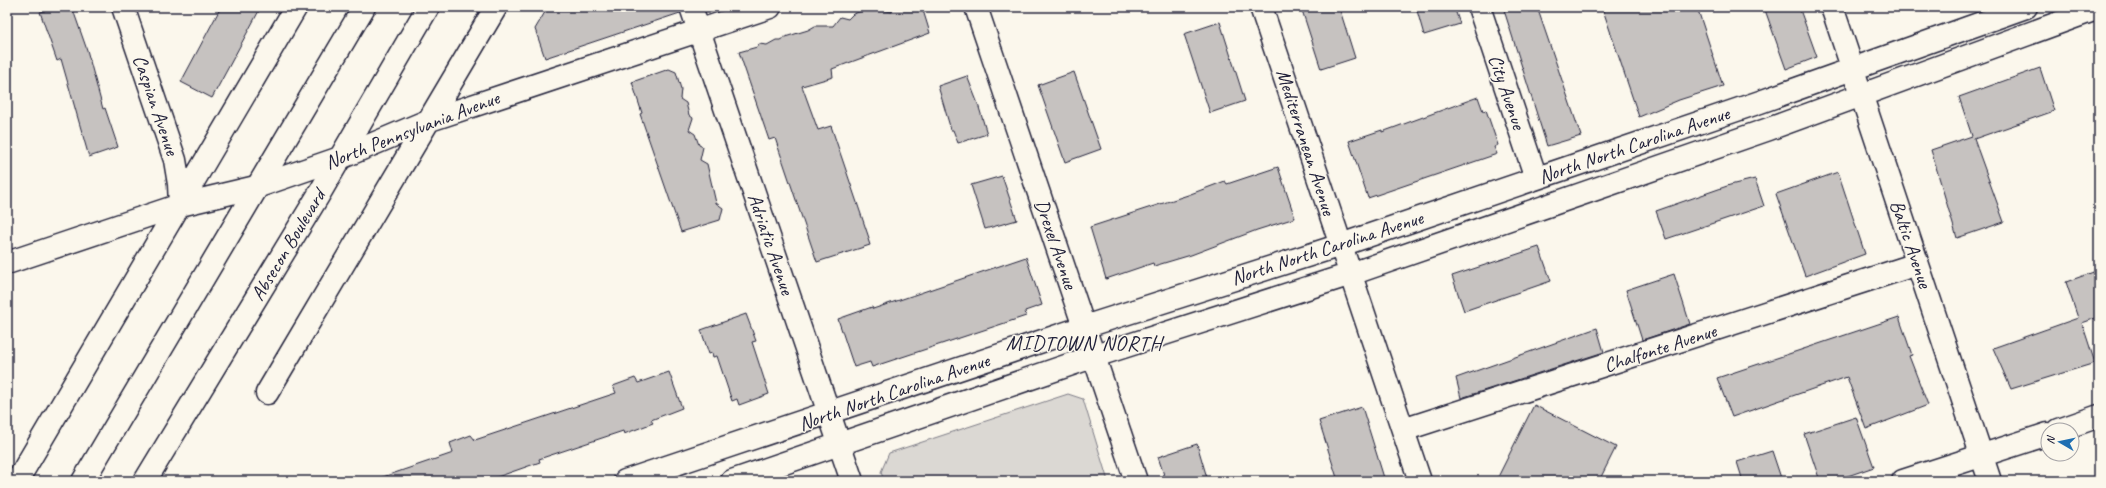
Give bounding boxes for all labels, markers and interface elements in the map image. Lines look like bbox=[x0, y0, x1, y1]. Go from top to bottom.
street label: City Avenue bbox=[1483, 51, 1532, 134]
street label: Caspian Avenue bbox=[127, 52, 185, 160]
street label: Mediterranean Avenue bbox=[1271, 66, 1342, 220]
street label: North Pennsylvania Avenue bbox=[321, 85, 504, 175]
street label: North North Carolina Avenue bbox=[1535, 100, 1734, 189]
street label: Absecon Boulevard bbox=[245, 182, 333, 305]
street label: Adriatic Avenue bbox=[742, 190, 800, 299]
street label: Drexel Avenue bbox=[1029, 196, 1083, 293]
street label: Baltic Avenue bbox=[1884, 197, 1938, 293]
street label: North North Carolina Avenue bbox=[1228, 205, 1427, 291]
street label: Chalfonte Avenue bbox=[1601, 318, 1721, 378]
district label: MIDTOWN NORTH bbox=[1006, 330, 1164, 356]
street label: North North Carolina Avenue bbox=[795, 347, 994, 436]
north arrow bbox=[2040, 422, 2080, 462]
text: N bbox=[2043, 434, 2058, 445]

